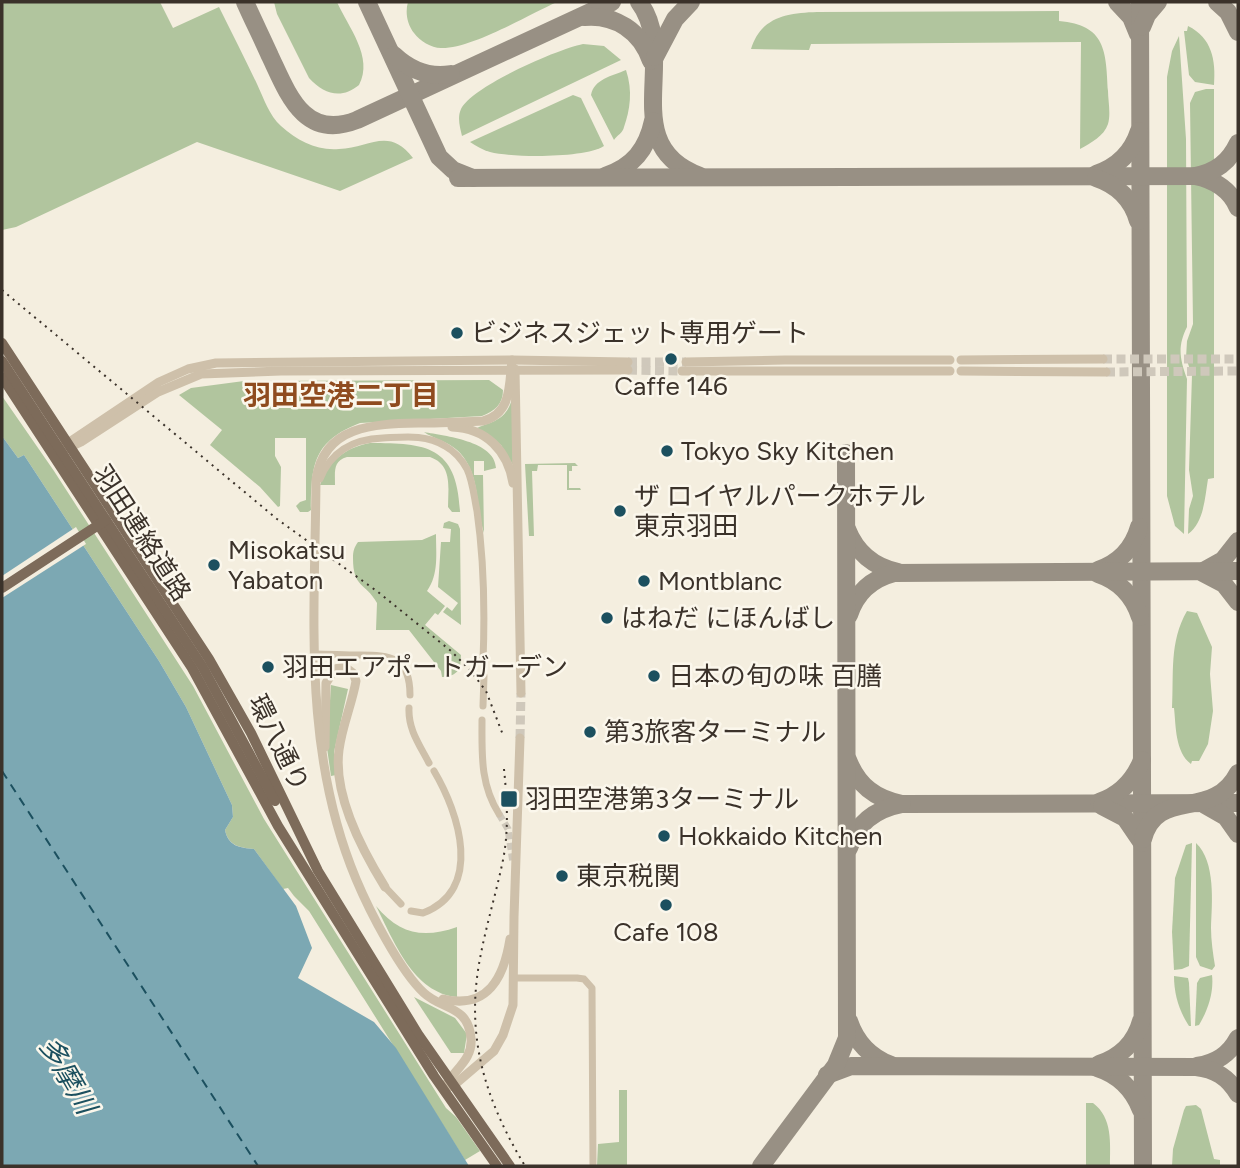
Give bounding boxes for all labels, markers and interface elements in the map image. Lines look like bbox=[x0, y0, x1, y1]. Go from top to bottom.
place label: ビジネスジェット専用ゲート bbox=[471, 317, 809, 349]
marker: ビジネスジェット専用ゲート bbox=[449, 325, 465, 341]
marker: Caffe 146 bbox=[663, 351, 679, 367]
place label: Caffe 146 bbox=[614, 370, 728, 402]
district label: 羽田空港二丁目 bbox=[243, 378, 439, 412]
place label: Tokyo Sky Kitchen bbox=[681, 435, 894, 467]
marker: Tokyo Sky Kitchen bbox=[659, 443, 675, 459]
street label: 羽田連絡道路 bbox=[86, 459, 198, 607]
place label: ザ ロイヤルパークホテル 東京羽田 bbox=[634, 480, 926, 542]
marker: ザ ロイヤルパークホテル 東京羽田 bbox=[612, 503, 628, 519]
place label: Misokatsu Yabaton bbox=[228, 534, 345, 596]
marker: Misokatsu Yabaton bbox=[206, 557, 222, 573]
place label: Montblanc bbox=[658, 565, 782, 597]
marker: Montblanc bbox=[636, 573, 652, 589]
place label: はねだ にほんばし bbox=[621, 602, 835, 634]
marker: はねだ にほんばし bbox=[599, 610, 615, 626]
place label: 羽田エアポートガーデン bbox=[282, 651, 568, 683]
marker: 羽田エアポートガーデン bbox=[260, 659, 276, 675]
place label: 日本の旬の味 百膳 bbox=[668, 660, 882, 692]
marker: 日本の旬の味 百膳 bbox=[646, 668, 662, 684]
street label: 環八通り bbox=[242, 689, 316, 797]
place label: 第3旅客ターミナル bbox=[604, 716, 826, 748]
marker: 第3旅客ターミナル bbox=[582, 724, 598, 740]
place label: 羽田空港第3ターミナル bbox=[525, 783, 799, 815]
marker: 羽田空港第3ターミナル bbox=[499, 789, 519, 809]
place label: Hokkaido Kitchen bbox=[678, 820, 883, 852]
marker: Hokkaido Kitchen bbox=[656, 828, 672, 844]
place label: 東京税関 bbox=[576, 860, 680, 892]
marker: 東京税関 bbox=[554, 868, 570, 884]
marker: Cafe 108 bbox=[658, 897, 674, 913]
place label: Cafe 108 bbox=[613, 916, 719, 948]
water label: 多摩川 bbox=[32, 1030, 105, 1122]

